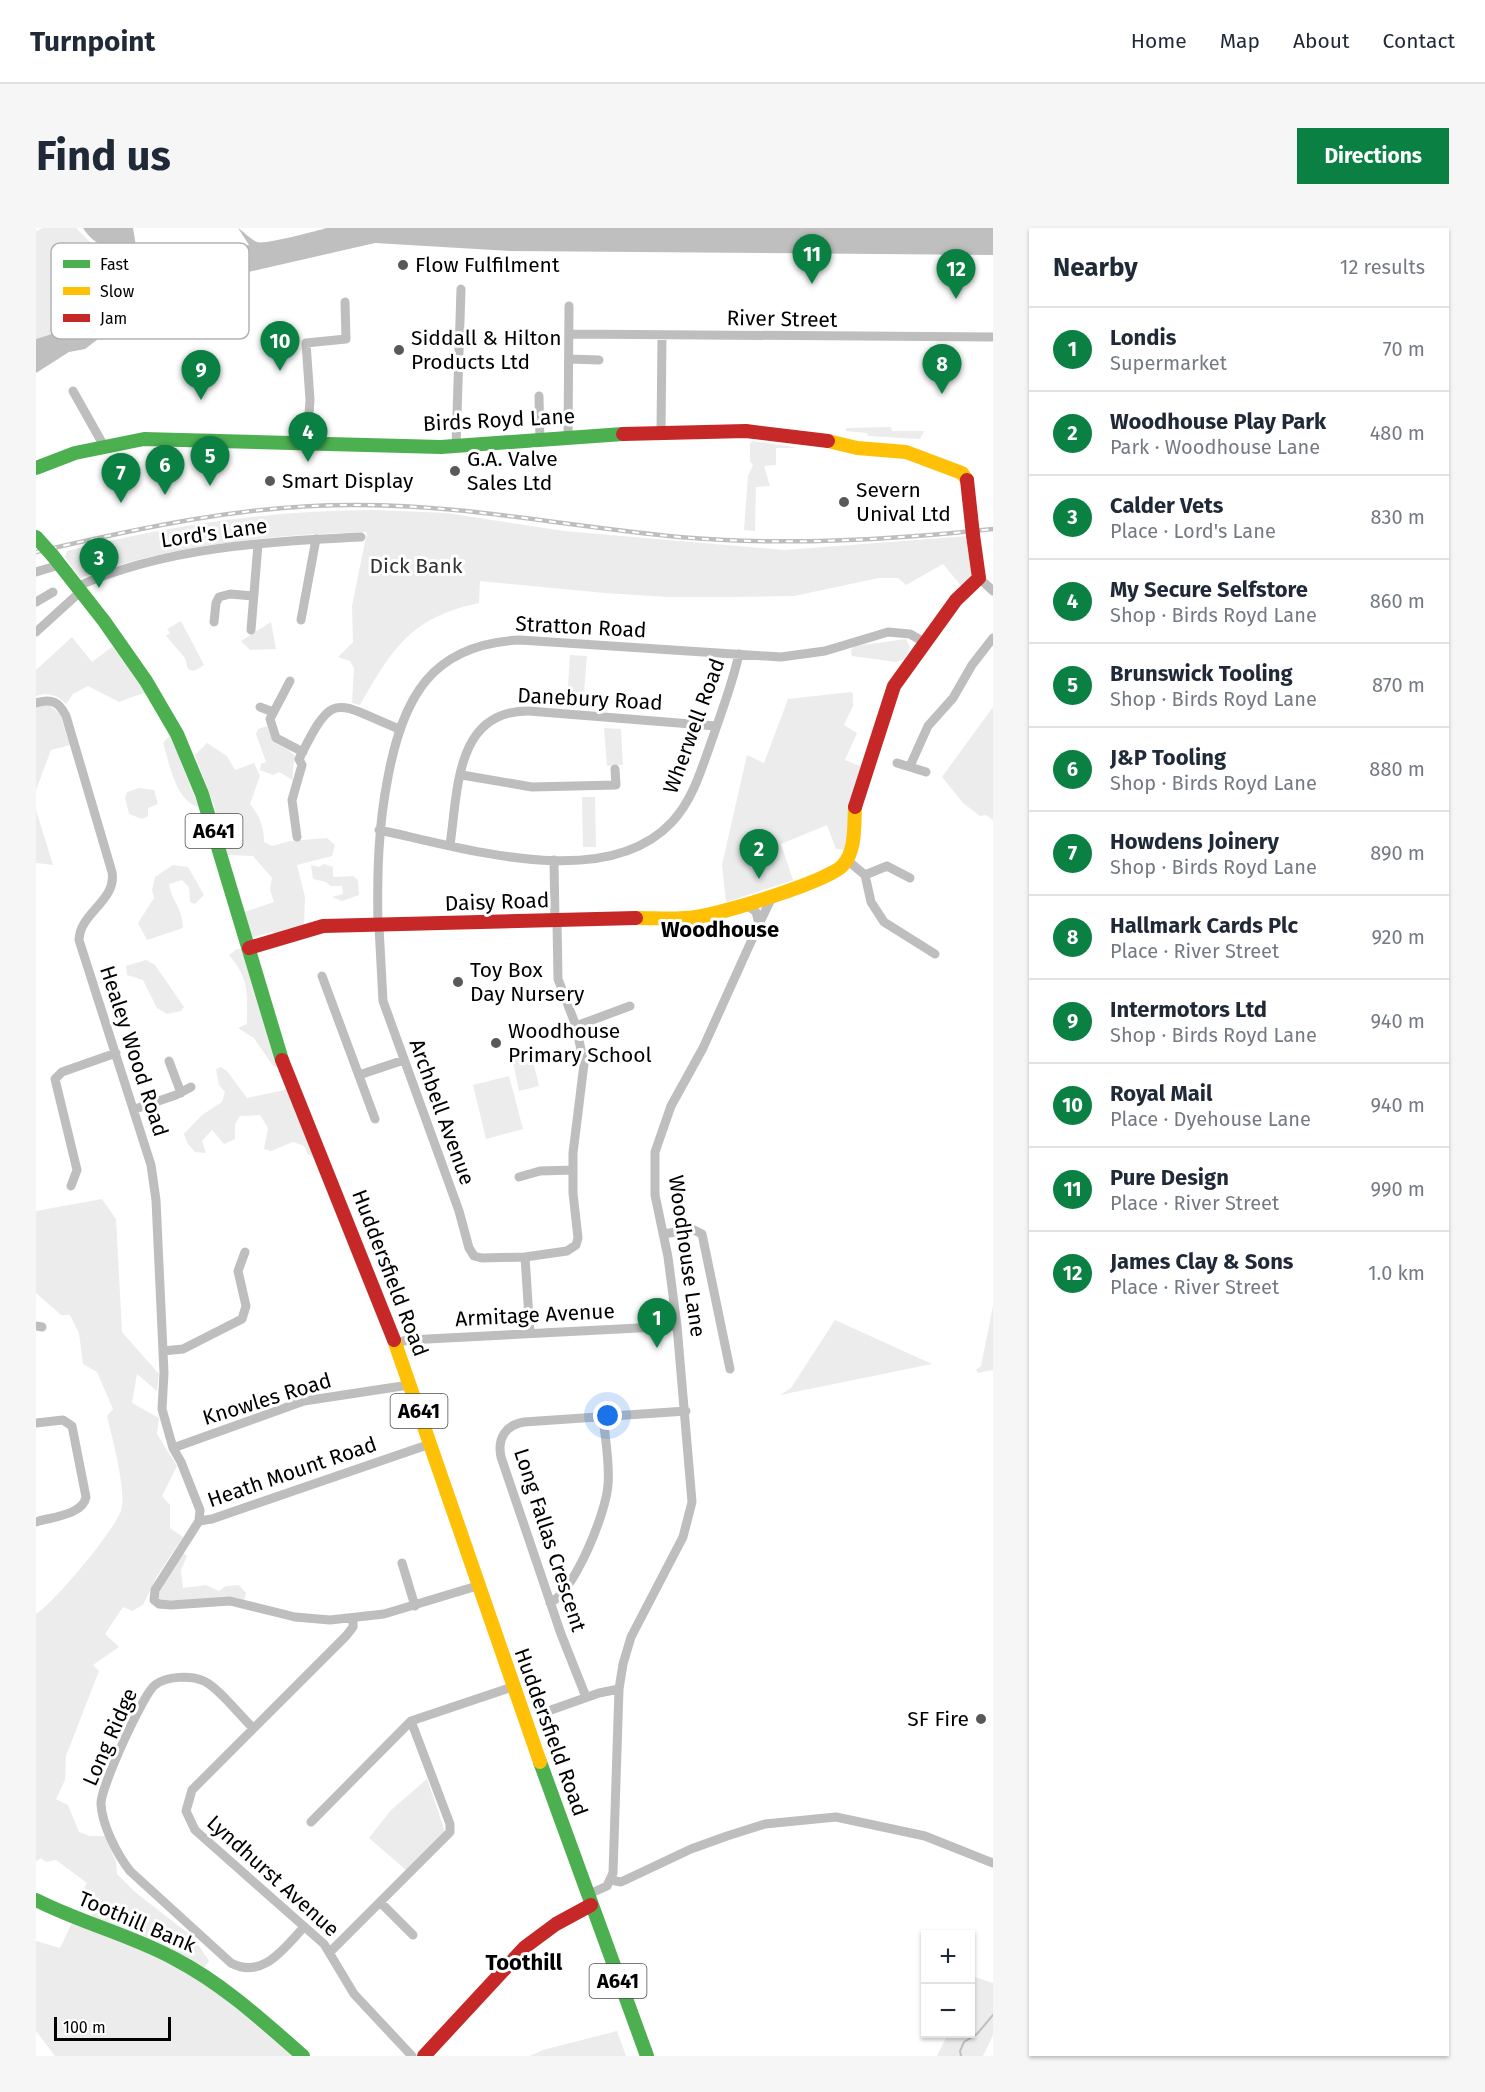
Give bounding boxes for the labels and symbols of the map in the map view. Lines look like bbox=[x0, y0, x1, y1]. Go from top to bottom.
pin: 11 bbox=[792, 235, 832, 284]
legend bbox=[51, 243, 249, 339]
pin: 12 bbox=[936, 250, 976, 299]
place label: Flow Fulfilment bbox=[415, 252, 560, 278]
text: Fast bbox=[100, 255, 129, 274]
marker: Flow Fulfilment bbox=[396, 258, 410, 272]
text: Slow bbox=[100, 282, 135, 301]
street label: River Street bbox=[726, 305, 838, 333]
text: Jam bbox=[100, 309, 127, 328]
pin: 10 bbox=[260, 322, 300, 371]
place label: Siddall & Hilton Products Ltd bbox=[411, 325, 562, 375]
marker: Siddall & Hilton Products Ltd bbox=[392, 343, 406, 357]
pin: 8 bbox=[922, 344, 962, 394]
pin: 9 bbox=[182, 350, 220, 400]
street label: Birds Royd Lane bbox=[422, 403, 576, 437]
pin: 4 bbox=[288, 412, 328, 462]
pin: 5 bbox=[190, 436, 230, 486]
pin: 6 bbox=[146, 446, 184, 495]
place label: G.A. Valve Sales Ltd bbox=[467, 446, 558, 496]
pin: 7 bbox=[102, 454, 140, 503]
marker: G.A. Valve Sales Ltd bbox=[448, 464, 462, 478]
place label: Smart Display bbox=[282, 468, 414, 494]
marker: Smart Display bbox=[263, 474, 277, 488]
place label: Severn Unival Ltd bbox=[856, 477, 951, 527]
marker: Severn Unival Ltd bbox=[837, 495, 851, 509]
street label: Lord's Lane bbox=[159, 513, 269, 553]
pin: 3 bbox=[80, 538, 118, 588]
park label: Dick Bank bbox=[369, 553, 463, 579]
street label: Stratton Road bbox=[515, 611, 647, 643]
street label: Wherwell Road bbox=[657, 655, 731, 797]
street label: Danebury Road bbox=[517, 682, 663, 716]
road number: A641 bbox=[186, 814, 243, 848]
pin: 2 bbox=[740, 830, 778, 879]
street label: Daisy Road bbox=[444, 887, 550, 917]
district label: Woodhouse bbox=[661, 916, 779, 943]
place label: Toy Box Day Nursery bbox=[470, 957, 585, 1007]
street label: Healey Wood Road bbox=[94, 962, 174, 1140]
marker: Toy Box Day Nursery bbox=[451, 975, 465, 989]
place label: Woodhouse Primary School bbox=[508, 1018, 652, 1068]
street label: Archbell Avenue bbox=[404, 1036, 480, 1188]
marker: Woodhouse Primary School bbox=[489, 1036, 503, 1050]
street label: Woodhouse Lane bbox=[663, 1173, 711, 1339]
street label: Huddersfield Road bbox=[346, 1186, 434, 1360]
street label: Armitage Avenue bbox=[454, 1298, 616, 1332]
pin: 1 bbox=[638, 1298, 676, 1348]
street label: Knowles Road bbox=[199, 1367, 335, 1431]
road number: A641 bbox=[390, 1394, 448, 1428]
your location bbox=[593, 1401, 622, 1430]
street label: Heath Mount Road bbox=[204, 1431, 380, 1513]
street label: Long Fallas Crescent bbox=[508, 1445, 592, 1635]
street label: Huddersfield Road bbox=[509, 1644, 593, 1820]
street label: Long Ridge bbox=[77, 1684, 143, 1790]
place label: SF Fire bbox=[907, 1706, 969, 1732]
marker: SF Fire bbox=[974, 1712, 988, 1726]
street label: Lyndhurst Avenue bbox=[201, 1810, 345, 1942]
street label: Toothill Bank bbox=[74, 1886, 200, 1959]
district label: Toothill bbox=[486, 1949, 563, 1976]
road number: A641 bbox=[590, 1964, 646, 1998]
scale bar bbox=[54, 2014, 171, 2042]

